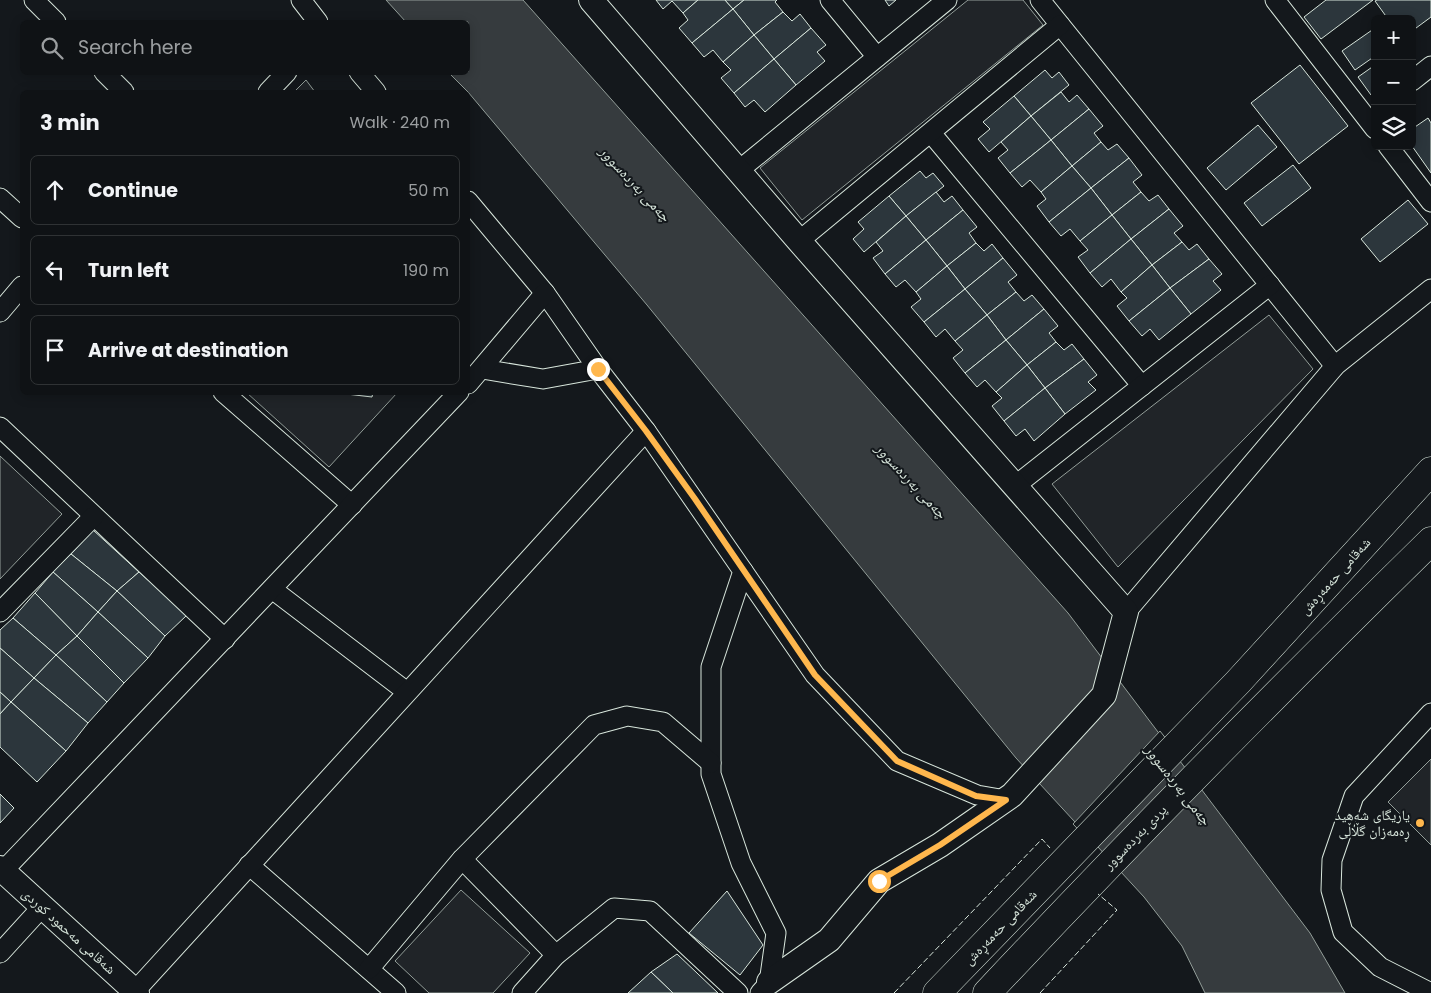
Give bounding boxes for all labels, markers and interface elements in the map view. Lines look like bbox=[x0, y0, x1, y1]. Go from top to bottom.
map controls bbox=[1371, 15, 1416, 150]
button: + bbox=[1371, 15, 1416, 60]
search box bbox=[20, 20, 470, 75]
icon: search bbox=[38, 34, 66, 62]
text: Search here bbox=[78, 34, 192, 61]
button: − bbox=[1371, 60, 1416, 105]
button: layers bbox=[1371, 105, 1416, 150]
text: 3 min bbox=[40, 108, 100, 137]
text: Walk · 240 m bbox=[349, 111, 450, 134]
water label: چەمی بەردەسوور bbox=[594, 140, 676, 226]
icon: ahead bbox=[41, 176, 69, 204]
text: Continue bbox=[88, 177, 178, 204]
text: 50 m bbox=[408, 179, 449, 202]
icon: left bbox=[41, 256, 69, 284]
text: Turn left bbox=[88, 257, 169, 284]
text: 190 m bbox=[403, 259, 449, 282]
icon: arrive bbox=[41, 336, 69, 364]
text: Arrive at destination bbox=[88, 337, 289, 364]
route end bbox=[587, 358, 610, 381]
water label: چەمی بەردەسوور bbox=[870, 437, 952, 523]
street label: شەقامی حەمەڕەش bbox=[1295, 533, 1377, 620]
water label: چەمی بەردەسوور bbox=[1140, 739, 1217, 830]
street label: پردی بەردەسوور bbox=[1098, 800, 1171, 875]
place label: یاریگای شەهید ڕەمەزان گڵاڵی bbox=[1335, 805, 1410, 843]
marker: یاریگای شەهید ڕەمەزان گڵاڵی bbox=[1414, 817, 1426, 829]
route start bbox=[868, 870, 891, 893]
street label: شەقامی مەحمود کوردی bbox=[18, 883, 120, 979]
street label: شەقامی حەمەڕەش bbox=[959, 885, 1043, 971]

